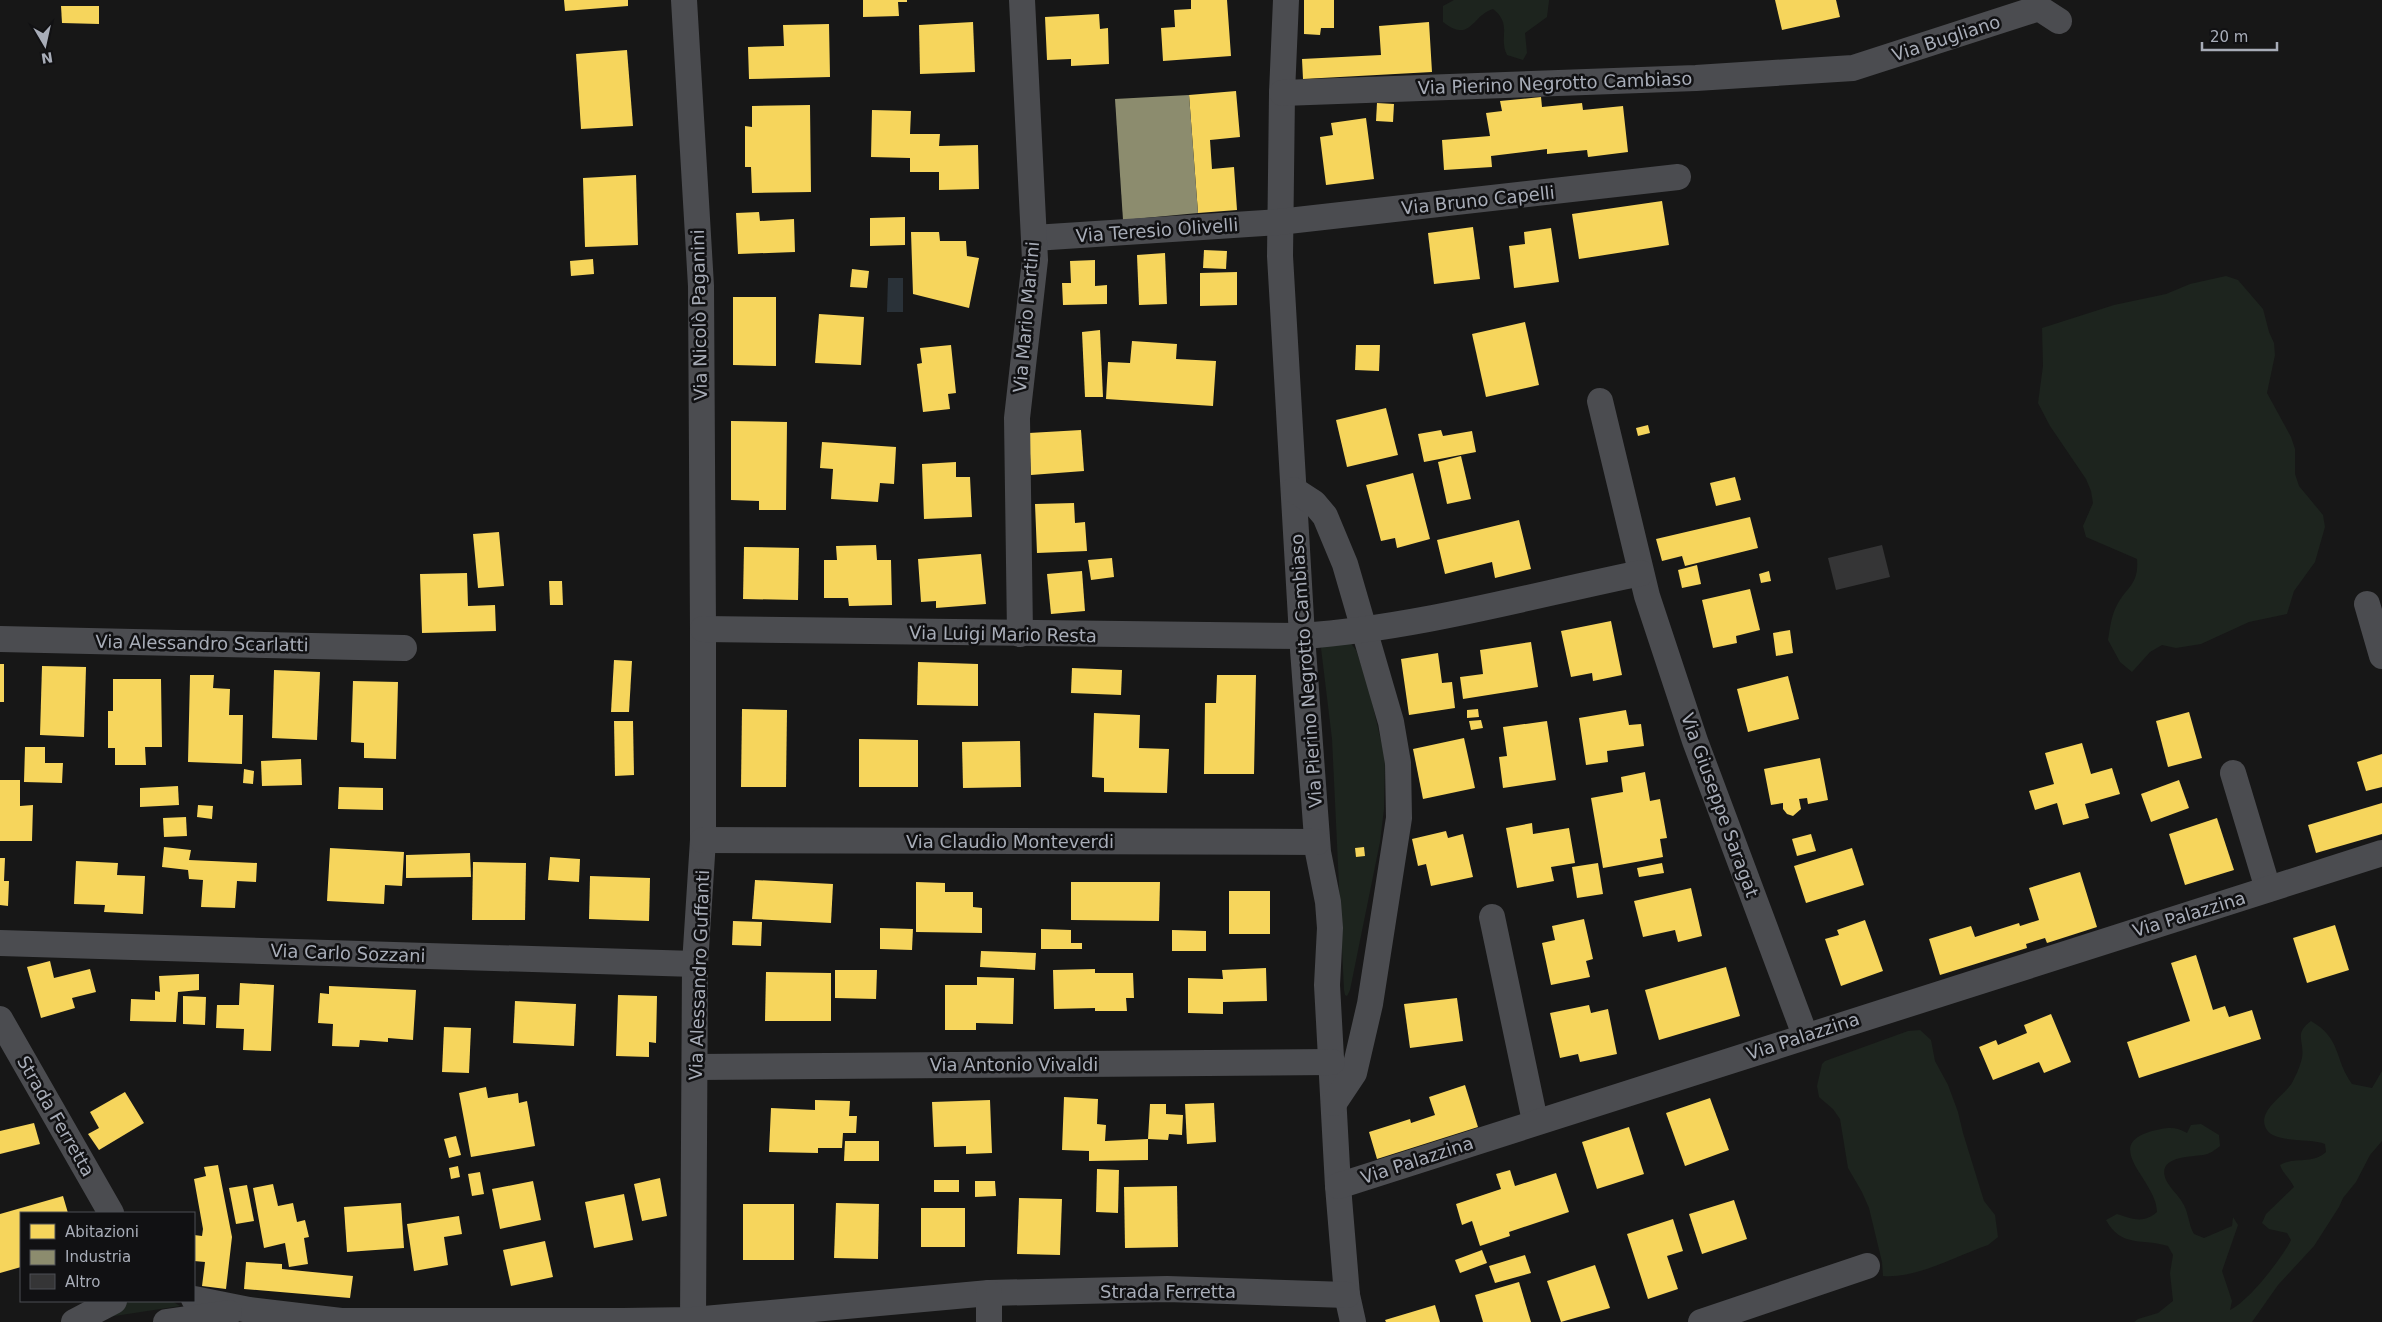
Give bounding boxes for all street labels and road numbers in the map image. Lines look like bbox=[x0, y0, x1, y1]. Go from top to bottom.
street label: Via Bugliano bbox=[1889, 11, 2003, 65]
street label: Via Pierino Negrotto Cambiaso bbox=[1417, 68, 1693, 98]
street label: Via Bruno Capelli bbox=[1400, 182, 1556, 218]
street label: Via Teresio Olivelli bbox=[1075, 214, 1239, 246]
street label: Via Nicolò Paganini bbox=[687, 229, 711, 401]
street label: Via Mario Martini bbox=[1009, 240, 1043, 394]
street label: Via Pierino Negrotto Cambiaso bbox=[1286, 533, 1326, 809]
street label: Via Luigi Mario Resta bbox=[909, 622, 1097, 646]
street label: Via Alessandro Scarlatti bbox=[95, 631, 309, 655]
street label: Via Giuseppe Saragat bbox=[1677, 710, 1763, 900]
street label: Via Claudio Monteverdi bbox=[906, 831, 1114, 852]
street label: Via Alessandro Guffanti bbox=[685, 869, 713, 1081]
street label: Via Palazzina bbox=[2130, 887, 2248, 941]
street label: Via Carlo Sozzani bbox=[270, 940, 426, 966]
street label: Via Palazzina bbox=[1744, 1008, 1862, 1064]
street label: Strada Ferretta bbox=[13, 1052, 99, 1180]
street label: Via Antonio Vivaldi bbox=[930, 1054, 1098, 1075]
street label: Via Palazzina bbox=[1358, 1132, 1476, 1188]
street label: Strada Ferretta bbox=[1100, 1281, 1236, 1302]

